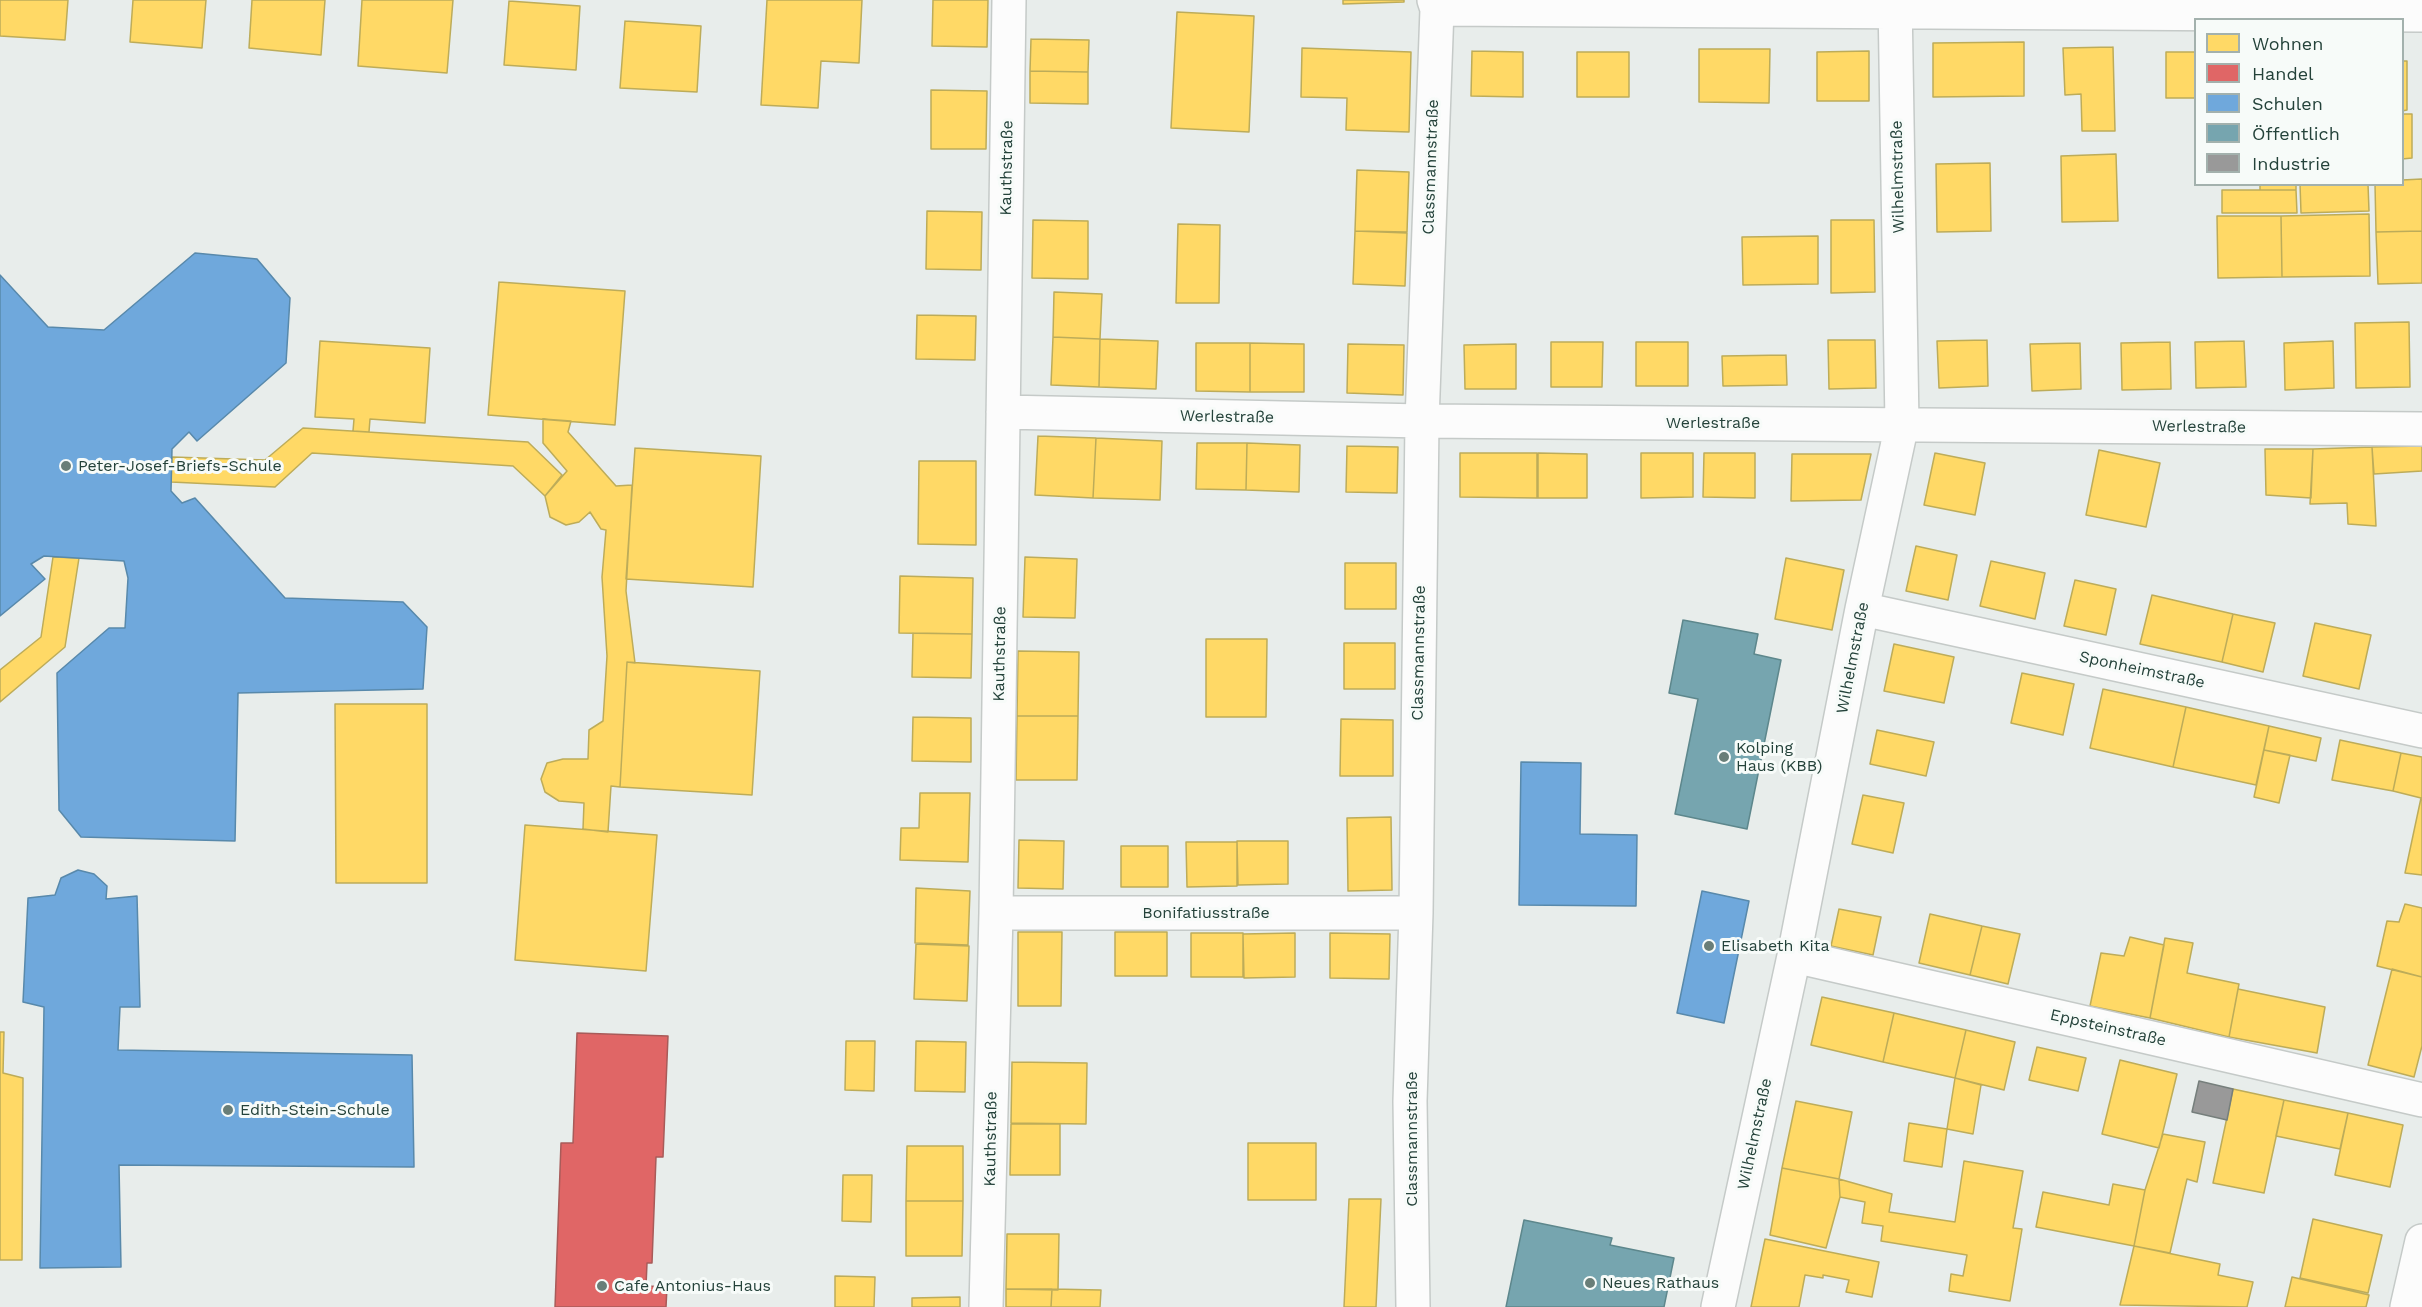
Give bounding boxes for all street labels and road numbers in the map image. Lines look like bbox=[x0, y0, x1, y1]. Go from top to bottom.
street label: Classmannstraße bbox=[1419, 99, 1443, 235]
street label: Kauthstraße bbox=[997, 120, 1017, 216]
street label: Wilhelmstraße bbox=[1887, 120, 1909, 234]
street label: Werlestraße bbox=[1180, 407, 1274, 427]
street label: Werlestraße bbox=[1666, 413, 1760, 433]
street label: Werlestraße bbox=[2152, 417, 2246, 437]
street label: Classmannstraße bbox=[1408, 585, 1430, 721]
street label: Wilhelmstraße bbox=[1833, 601, 1873, 715]
street label: Kauthstraße bbox=[990, 606, 1010, 702]
street label: Sponheimstraße bbox=[2077, 647, 2207, 693]
street label: Bonifatiusstraße bbox=[1142, 903, 1270, 923]
street label: Eppsteinstraße bbox=[2048, 1005, 2168, 1051]
street label: Classmannstraße bbox=[1402, 1071, 1422, 1207]
street label: Wilhelmstraße bbox=[1734, 1077, 1776, 1191]
street label: Kauthstraße bbox=[981, 1091, 1001, 1187]

